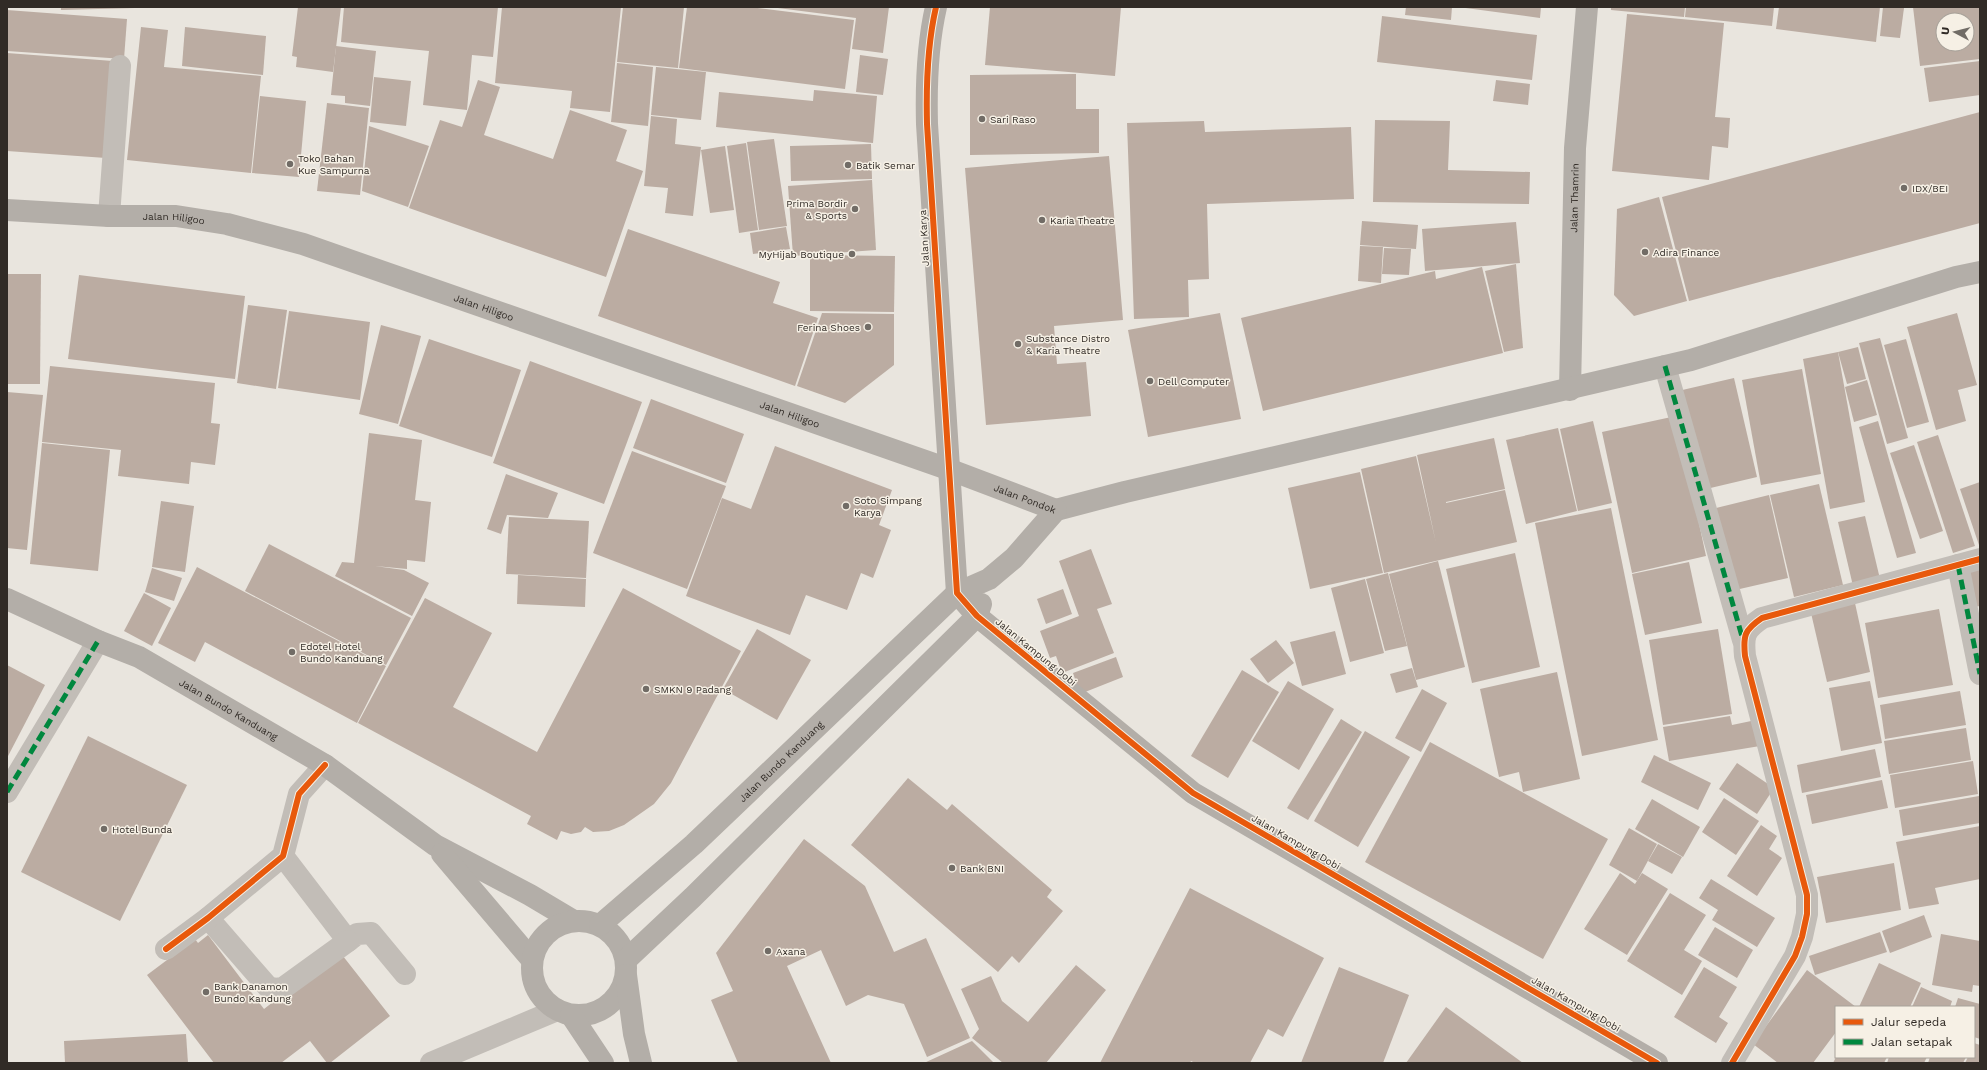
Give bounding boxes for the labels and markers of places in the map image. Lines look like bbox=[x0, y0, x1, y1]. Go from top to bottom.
marker: Sari Raso bbox=[977, 114, 987, 124]
place label: Sari Raso bbox=[990, 114, 1036, 125]
place label: Toko Bahan Kue Sampurna bbox=[298, 153, 370, 176]
marker: Toko Bahan Kue Sampurna bbox=[285, 159, 295, 169]
marker: Batik Semar bbox=[843, 160, 853, 170]
place label: Batik Semar bbox=[856, 160, 915, 171]
marker: IDX/BEI bbox=[1899, 183, 1909, 193]
place label: IDX/BEI bbox=[1912, 183, 1948, 194]
place label: Prima Bordir & Sports bbox=[786, 198, 847, 221]
marker: Prima Bordir & Sports bbox=[850, 204, 860, 214]
marker: Karia Theatre bbox=[1037, 215, 1047, 225]
place label: Karia Theatre bbox=[1050, 215, 1115, 226]
marker: Adira Finance bbox=[1640, 247, 1650, 257]
place label: Adira Finance bbox=[1653, 247, 1720, 258]
place label: MyHijab Boutique bbox=[759, 249, 844, 260]
marker: MyHijab Boutique bbox=[847, 249, 857, 259]
place label: Ferina Shoes bbox=[797, 322, 860, 333]
marker: Ferina Shoes bbox=[863, 322, 873, 332]
place label: Substance Distro & Karia Theatre bbox=[1026, 333, 1110, 356]
marker: Substance Distro & Karia Theatre bbox=[1013, 339, 1023, 349]
marker: Dell Computer bbox=[1145, 376, 1155, 386]
place label: Dell Computer bbox=[1158, 376, 1229, 387]
place label: Soto Simpang Karya bbox=[854, 495, 923, 518]
marker: Soto Simpang Karya bbox=[841, 501, 851, 511]
place label: Edotel Hotel Bundo Kanduang bbox=[300, 641, 383, 664]
marker: Edotel Hotel Bundo Kanduang bbox=[287, 647, 297, 657]
marker: SMKN 9 Padang bbox=[641, 684, 651, 694]
place label: SMKN 9 Padang bbox=[654, 684, 732, 695]
marker: Hotel Bunda bbox=[99, 824, 109, 834]
place label: Hotel Bunda bbox=[112, 824, 172, 835]
marker: Bank BNI bbox=[947, 863, 957, 873]
place label: Bank BNI bbox=[960, 863, 1004, 874]
marker: Axana bbox=[763, 946, 773, 956]
place label: Axana bbox=[776, 946, 806, 957]
place label: Bank Danamon Bundo Kandung bbox=[214, 981, 291, 1004]
marker: Bank Danamon Bundo Kandung bbox=[201, 987, 211, 997]

